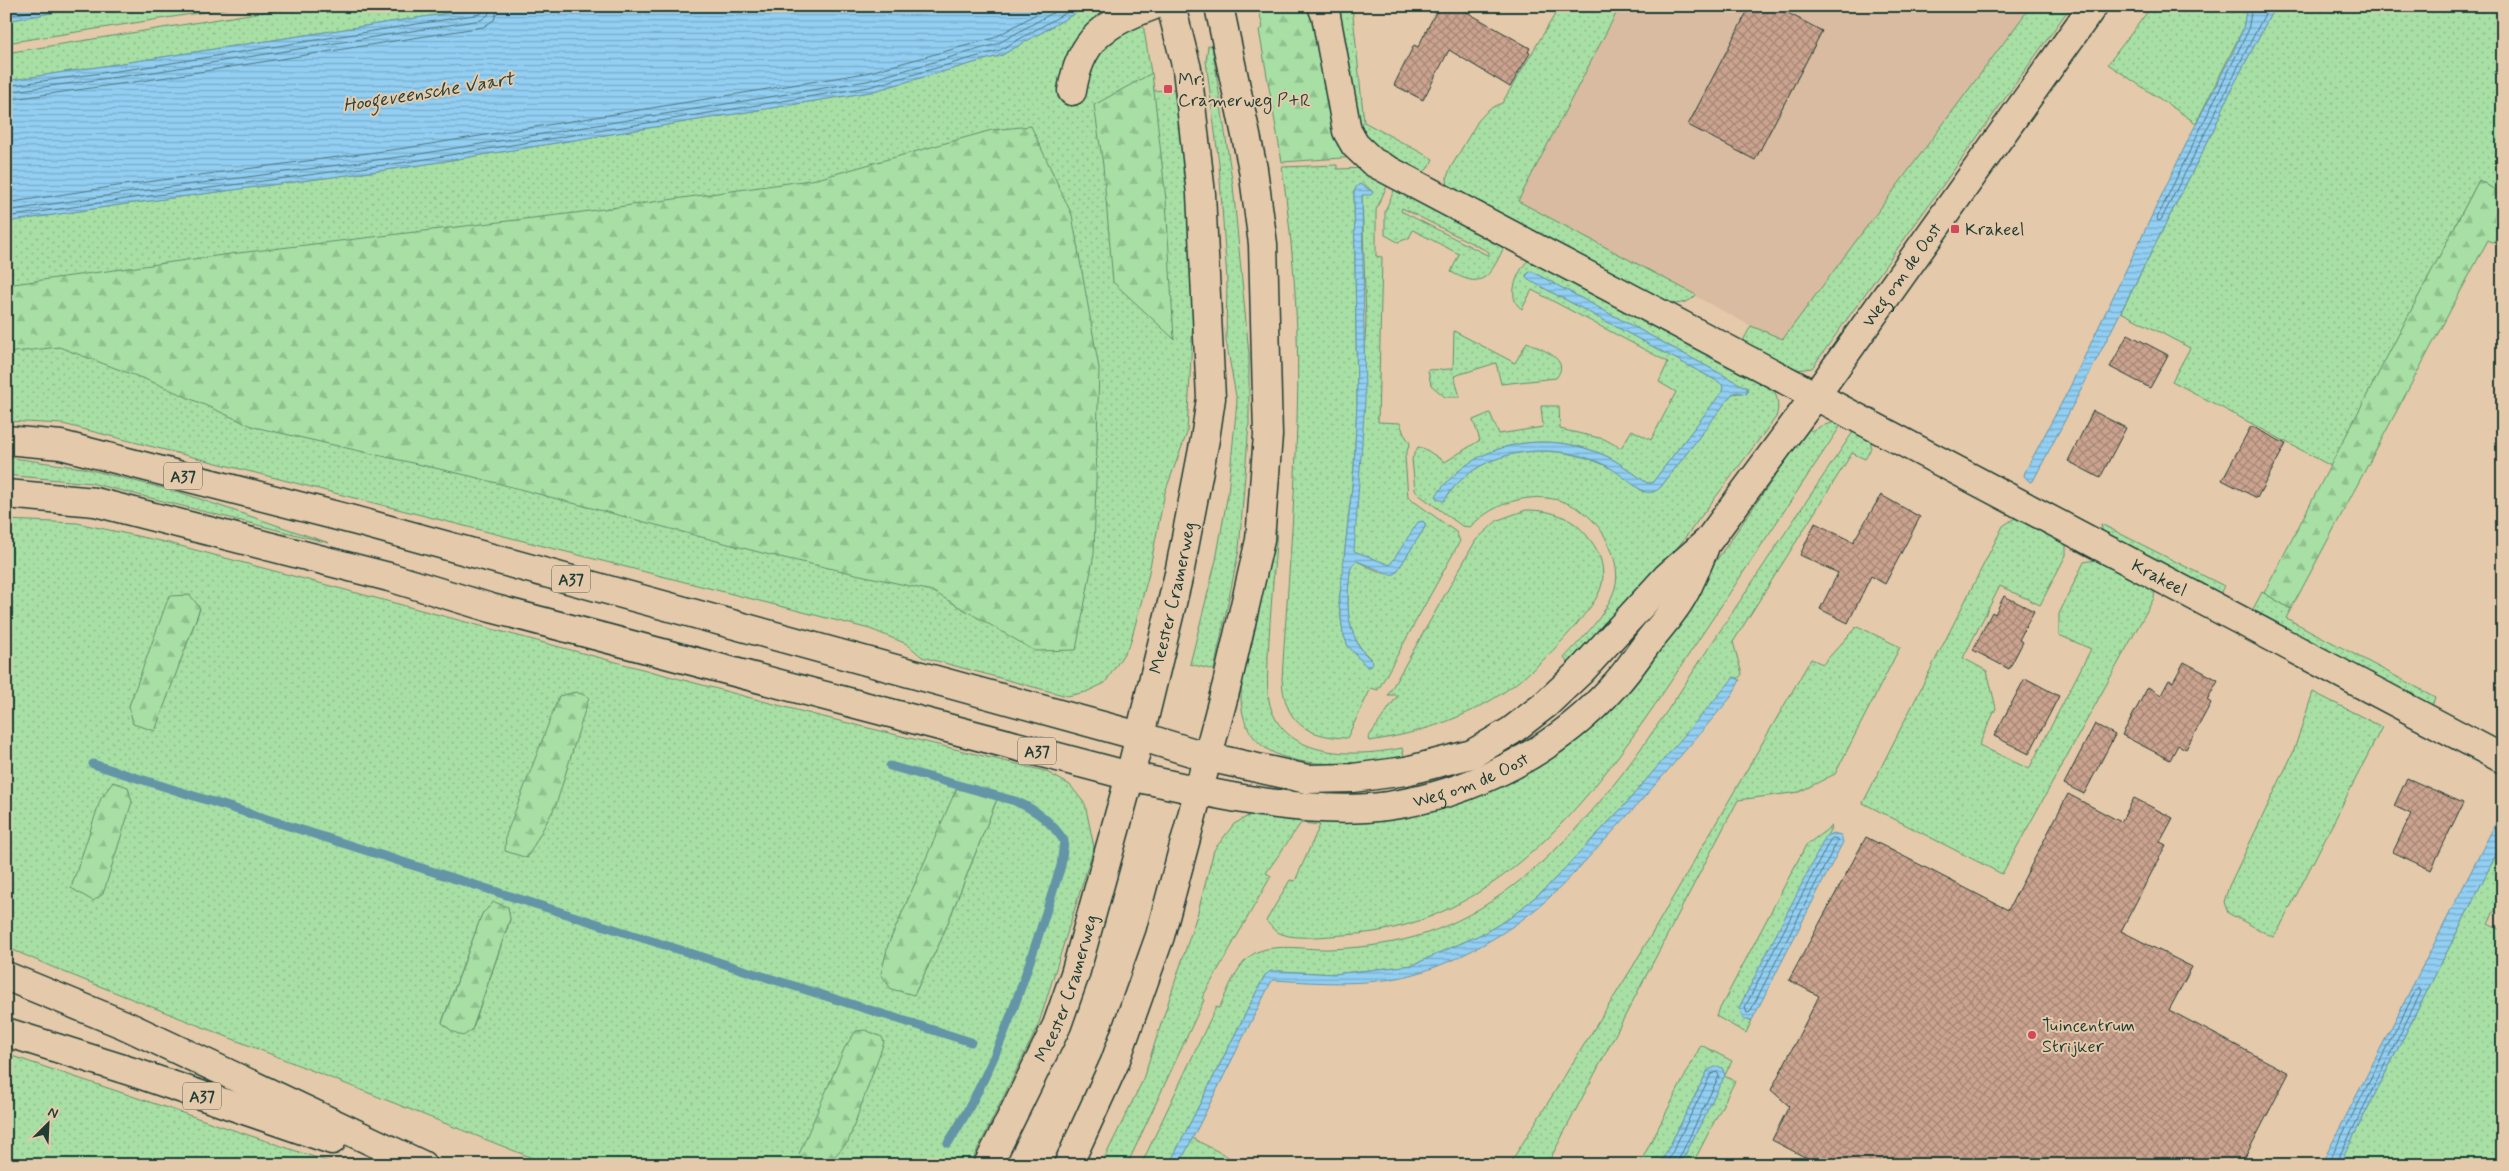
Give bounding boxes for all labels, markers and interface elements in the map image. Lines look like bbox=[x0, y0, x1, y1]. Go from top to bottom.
water label: Hoogeveensche Vaart bbox=[341, 66, 518, 120]
place label: Mr. Cramerweg P+R bbox=[1178, 68, 1310, 114]
marker: Mr. Cramerweg P+R bbox=[1162, 83, 1174, 95]
street label: Weg om de Oost bbox=[1857, 218, 1948, 332]
place label: Krakeel bbox=[1965, 218, 2024, 242]
marker: Krakeel bbox=[1949, 223, 1961, 235]
road number: A37 bbox=[164, 462, 202, 490]
street label: Meester Cramerweg bbox=[1144, 520, 1202, 676]
street label: Krakeel bbox=[2127, 554, 2191, 603]
road number: A37 bbox=[552, 566, 590, 592]
road number: A37 bbox=[1018, 738, 1056, 764]
street label: Weg om de Oost bbox=[1411, 747, 1534, 814]
street label: Meester Cramerweg bbox=[1030, 912, 1104, 1066]
place label: Tuincentrum Strijker bbox=[2042, 1014, 2135, 1059]
marker: Tuincentrum Strijker bbox=[2026, 1029, 2038, 1041]
road number: A37 bbox=[183, 1082, 221, 1110]
north arrow bbox=[22, 1098, 72, 1148]
text: N bbox=[45, 1103, 61, 1123]

